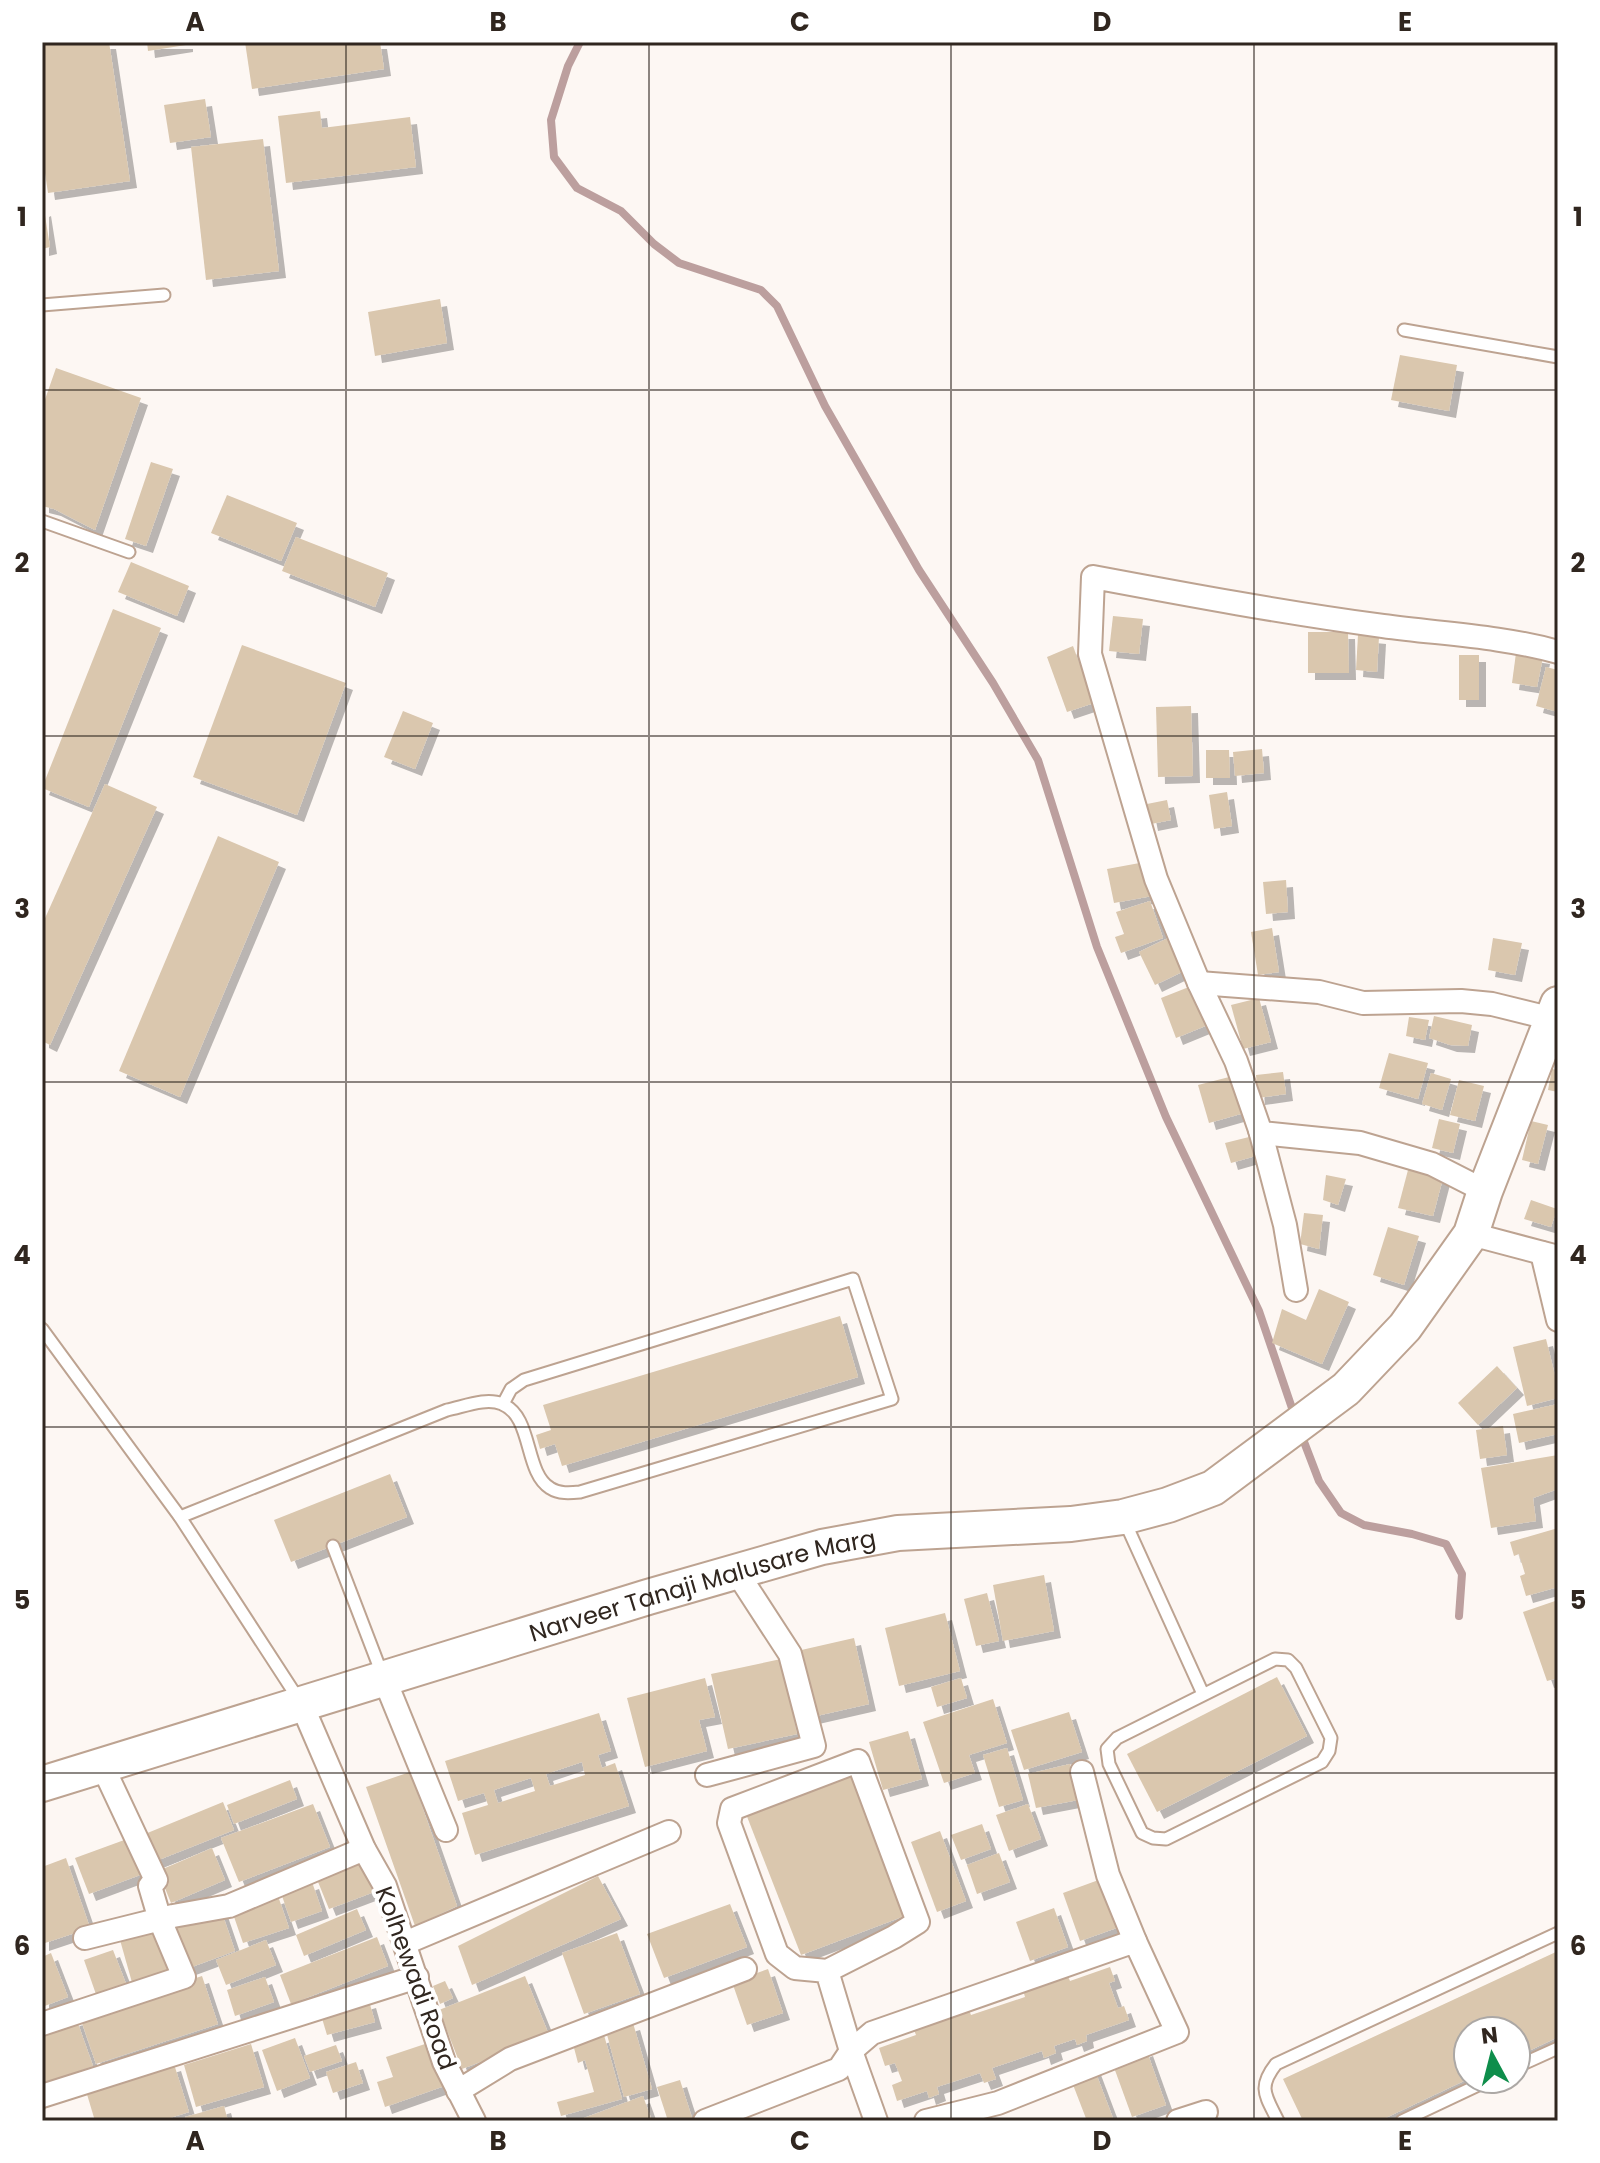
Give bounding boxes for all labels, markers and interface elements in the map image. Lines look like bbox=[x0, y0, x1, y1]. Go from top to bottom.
text: A bbox=[185, 4, 205, 40]
text: B bbox=[489, 4, 507, 40]
text: C bbox=[790, 4, 810, 40]
text: D bbox=[1093, 4, 1112, 40]
text: E bbox=[1398, 4, 1412, 40]
text: 1 bbox=[17, 199, 27, 235]
text: 1 bbox=[1573, 199, 1583, 235]
text: 2 bbox=[15, 545, 30, 581]
text: 2 bbox=[1571, 545, 1586, 581]
text: 3 bbox=[14, 891, 30, 927]
text: 3 bbox=[1570, 891, 1586, 927]
text: 4 bbox=[13, 1237, 31, 1273]
text: 4 bbox=[1569, 1237, 1587, 1273]
street label: Narveer Tanaji Malusare Marg bbox=[525, 1521, 878, 1649]
text: 5 bbox=[14, 1582, 30, 1618]
text: 5 bbox=[1570, 1582, 1586, 1618]
street label: Kolhewadi Road bbox=[368, 1882, 464, 2074]
text: 6 bbox=[14, 1928, 30, 1964]
text: 6 bbox=[1570, 1928, 1586, 1964]
north arrow bbox=[1452, 2015, 1532, 2095]
text: N bbox=[1480, 2019, 1500, 2052]
text: A bbox=[185, 2123, 205, 2159]
text: B bbox=[489, 2123, 507, 2159]
text: C bbox=[790, 2123, 810, 2159]
text: D bbox=[1093, 2123, 1112, 2159]
text: E bbox=[1398, 2123, 1412, 2159]

